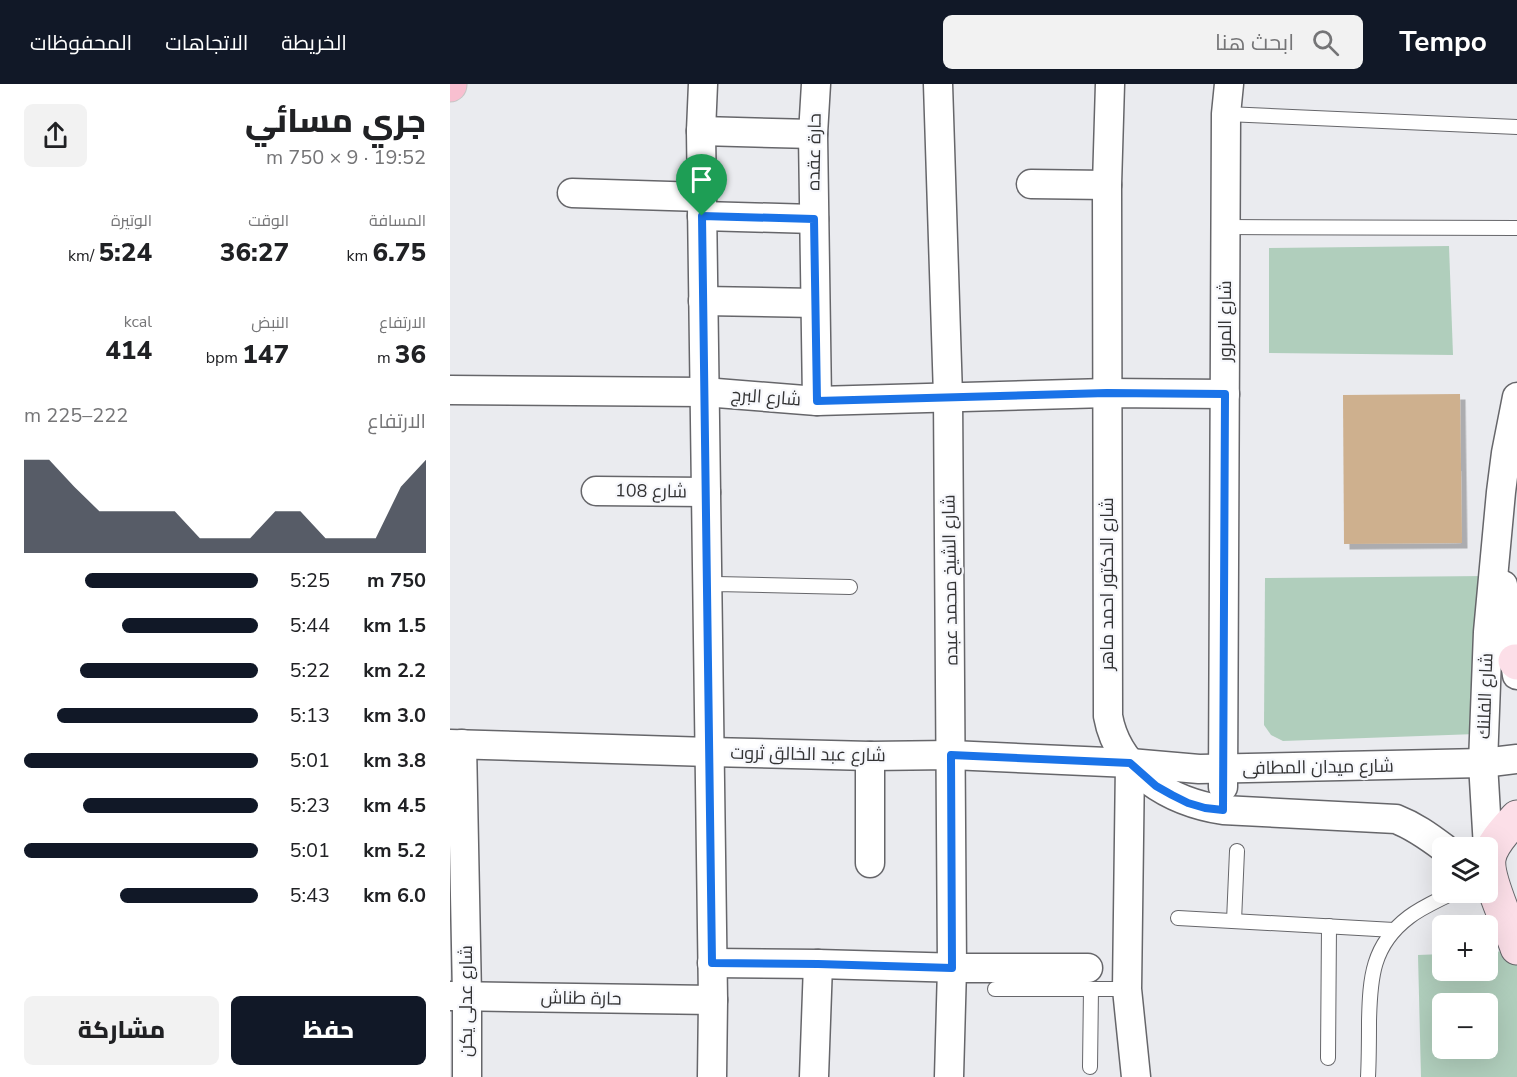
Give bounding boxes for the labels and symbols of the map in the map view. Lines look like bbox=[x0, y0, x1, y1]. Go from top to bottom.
street label: حارة عقده bbox=[801, 113, 827, 191]
pin bbox=[676, 154, 727, 216]
street label: شارع المرور bbox=[1213, 280, 1237, 363]
street label: شارع البرج bbox=[730, 383, 802, 411]
street label: شارع 108 bbox=[615, 478, 687, 504]
street label: شارع الشيخ محمد عبده bbox=[937, 494, 963, 666]
street label: شارع الدكتور احمد ماهر bbox=[1095, 497, 1119, 672]
street label: شارع الفلنك bbox=[1472, 652, 1498, 740]
street label: شارع عبد الخالق ثروت bbox=[730, 741, 886, 767]
street label: شارع ميدان المطافى bbox=[1242, 754, 1394, 780]
street label: شارع عدلى يكن bbox=[454, 945, 478, 1057]
street label: حارة طناش bbox=[540, 985, 622, 1011]

